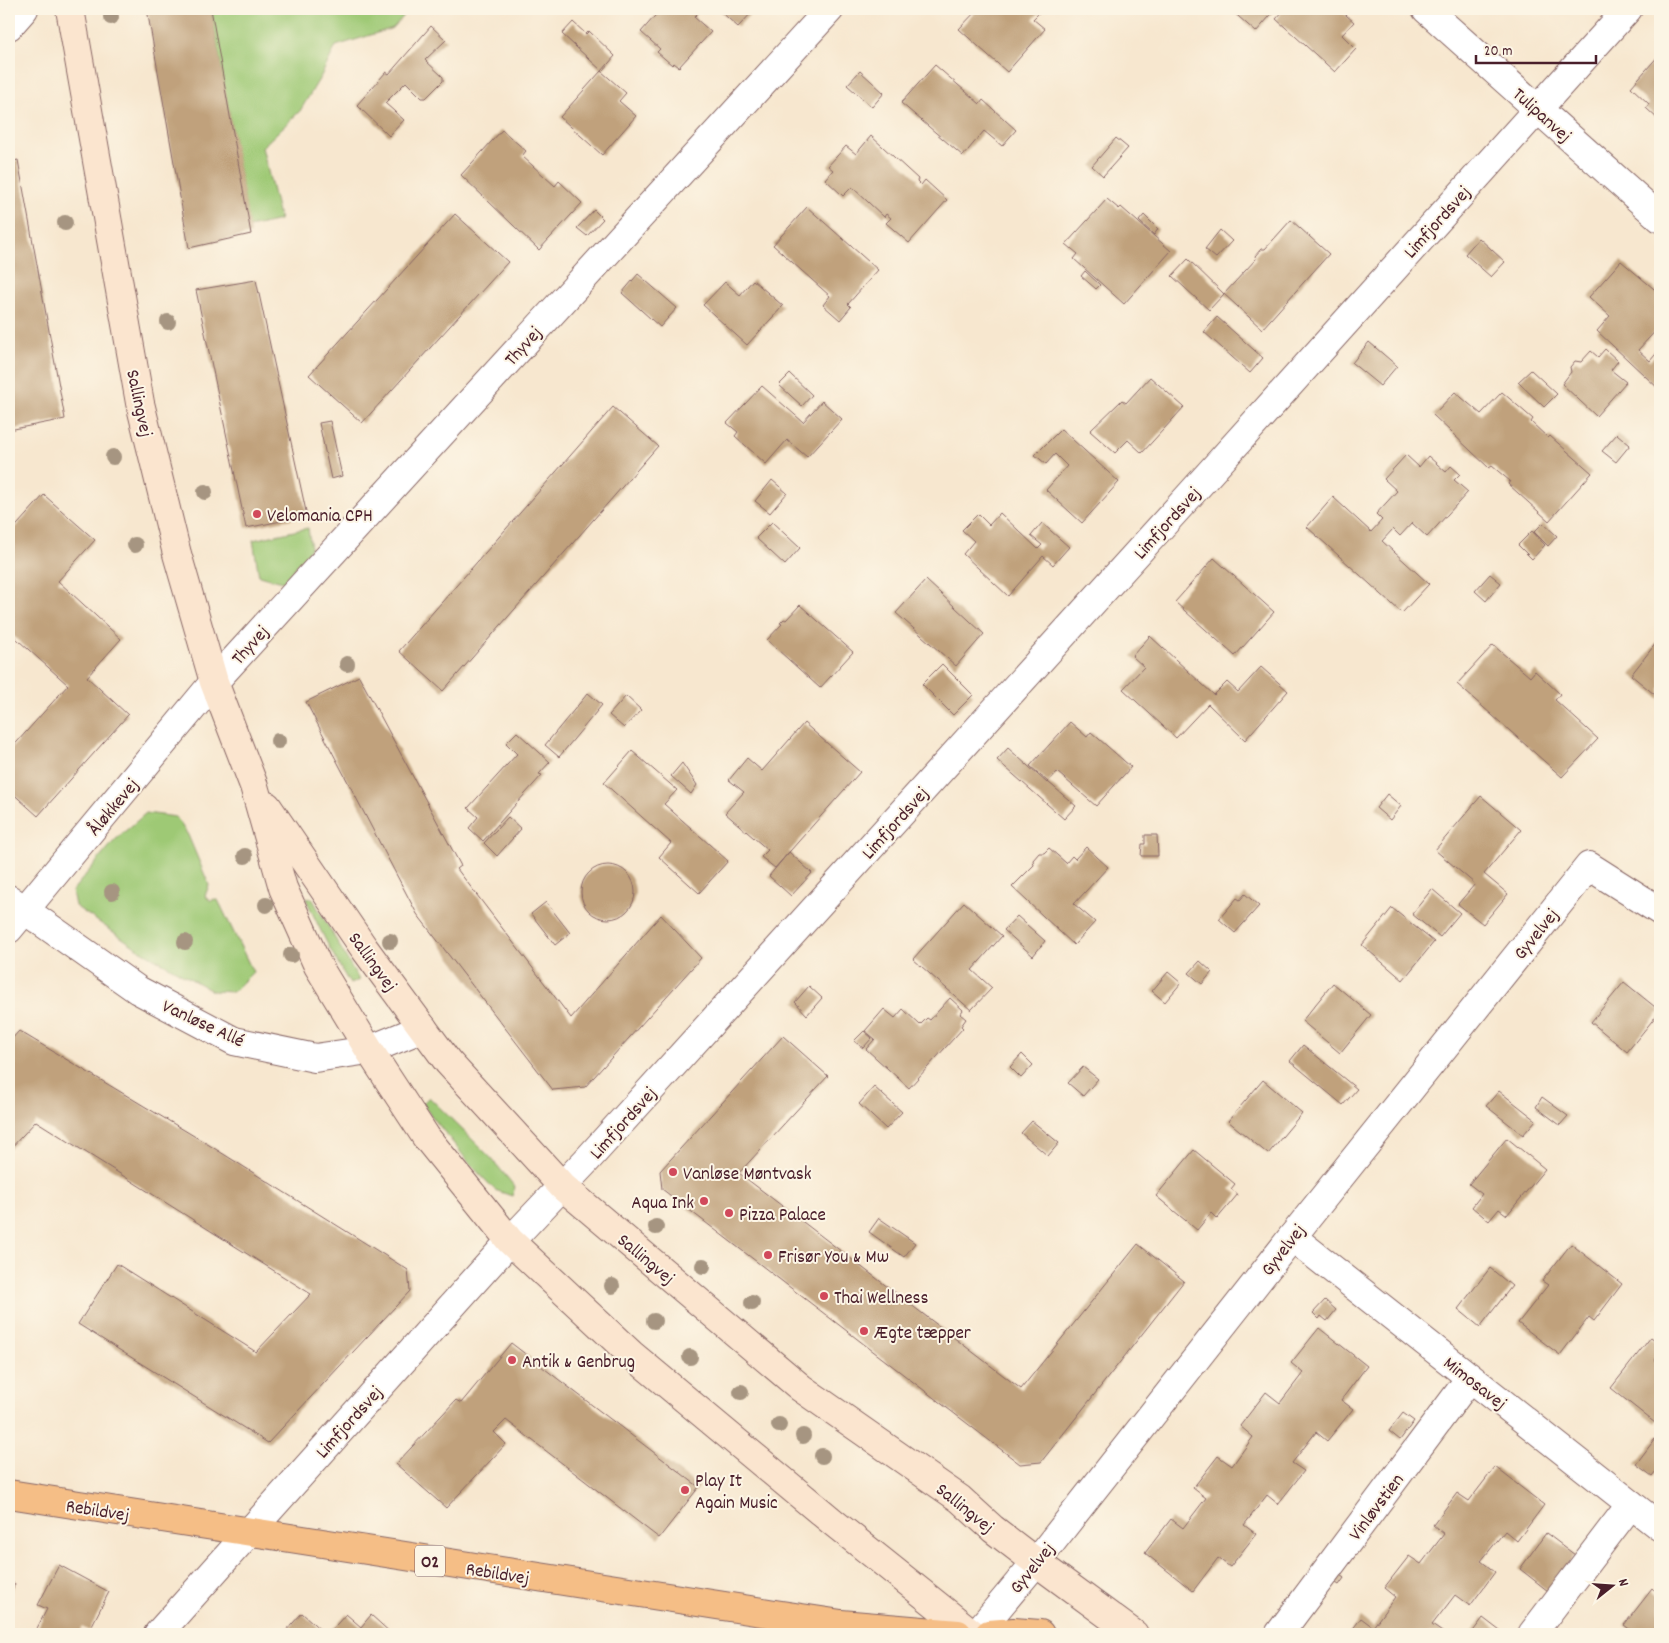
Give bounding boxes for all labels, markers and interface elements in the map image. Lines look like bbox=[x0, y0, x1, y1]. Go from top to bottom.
scale bar bbox=[1476, 32, 1596, 64]
text: 20 m bbox=[1484, 41, 1512, 63]
street label: Tulipanvej bbox=[1505, 83, 1576, 151]
street label: Limfjordsvej bbox=[1399, 181, 1479, 266]
street label: Thyvej bbox=[499, 321, 550, 373]
street label: Sallingvej bbox=[117, 368, 158, 440]
street label: Limfjordsvej bbox=[1129, 482, 1209, 567]
place label: Velomania CPH bbox=[267, 504, 373, 531]
marker: Velomania CPH bbox=[251, 508, 263, 520]
street label: Thyvej bbox=[226, 620, 277, 672]
street label: Åløkkevej bbox=[82, 774, 147, 843]
street label: Limfjordsvej bbox=[857, 782, 937, 867]
street label: Gyvelvej bbox=[1509, 904, 1567, 967]
street label: Sallingvej bbox=[340, 928, 402, 999]
street label: Vanløse Allé bbox=[157, 994, 248, 1056]
street label: Limfjordsvej bbox=[585, 1082, 665, 1167]
place label: Vanløse Møntvask bbox=[683, 1162, 812, 1189]
marker: Vanløse Møntvask bbox=[667, 1166, 679, 1178]
place label: Aqua Ink bbox=[631, 1191, 694, 1218]
marker: Aqua Ink bbox=[698, 1195, 710, 1207]
place label: Pizza Palace bbox=[739, 1203, 826, 1230]
marker: Pizza Palace bbox=[723, 1207, 735, 1219]
street label: Gyvelvej bbox=[1256, 1219, 1314, 1283]
street label: Sallingvej bbox=[610, 1228, 680, 1293]
place label: Frisør You & Mw bbox=[778, 1245, 889, 1272]
marker: Frisør You & Mw bbox=[762, 1249, 774, 1261]
place label: Thai Wellness bbox=[834, 1286, 929, 1313]
marker: Thai Wellness bbox=[818, 1290, 830, 1302]
place label: Ægte tæpper bbox=[874, 1321, 971, 1348]
marker: Ægte tæpper bbox=[858, 1325, 870, 1337]
place label: Antik & Genbrug bbox=[522, 1350, 635, 1377]
street label: Mimosavej bbox=[1436, 1351, 1511, 1418]
marker: Antik & Genbrug bbox=[506, 1354, 518, 1366]
street label: Limfjordsvej bbox=[311, 1381, 391, 1466]
place label: Play It Again Music bbox=[695, 1469, 778, 1518]
street label: Vinløvstien bbox=[1344, 1469, 1412, 1547]
street label: Sallingvej bbox=[929, 1478, 999, 1542]
marker: Play It Again Music bbox=[679, 1484, 691, 1496]
street label: Rebildvej bbox=[64, 1494, 131, 1531]
street label: Gyvelvej bbox=[1005, 1538, 1063, 1601]
road number: O2 bbox=[415, 1545, 445, 1576]
street label: Rebildvej bbox=[464, 1557, 531, 1594]
north arrow bbox=[1586, 1560, 1636, 1610]
text: N bbox=[1612, 1577, 1633, 1589]

